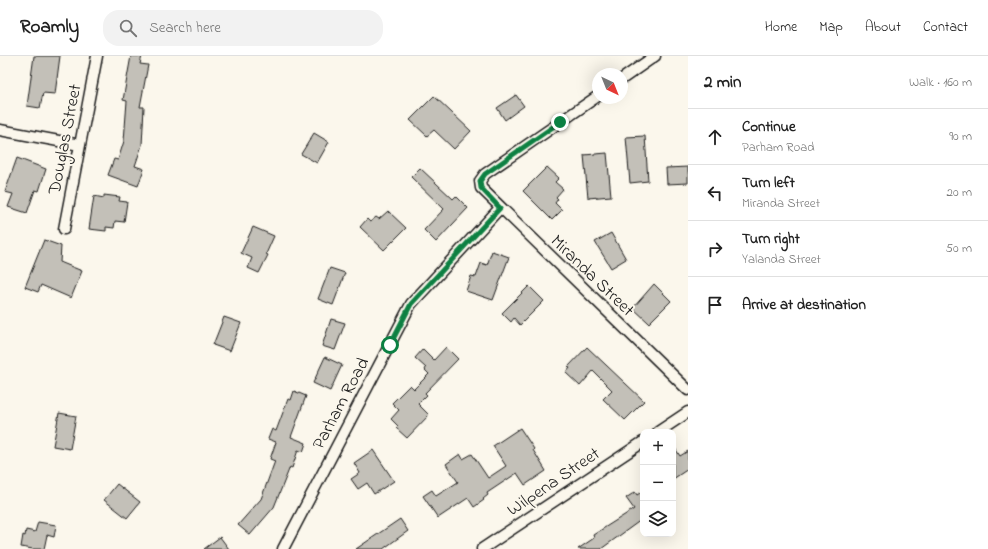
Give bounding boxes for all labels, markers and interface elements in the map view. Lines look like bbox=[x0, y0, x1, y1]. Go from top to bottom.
search box bbox=[103, 10, 383, 46]
text: Roamly bbox=[20, 14, 79, 41]
icon: search bbox=[117, 17, 139, 39]
text: Search here bbox=[149, 17, 221, 39]
text: Home bbox=[765, 17, 797, 38]
text: Map bbox=[819, 17, 843, 38]
text: About bbox=[865, 17, 901, 38]
text: Contact bbox=[923, 17, 968, 38]
north arrow bbox=[592, 68, 628, 104]
text: 2 min bbox=[704, 70, 741, 95]
text: Walk · 160 m bbox=[909, 73, 972, 92]
street label: Douglas Street bbox=[42, 82, 90, 198]
route end bbox=[551, 113, 569, 131]
text: Continue bbox=[742, 116, 796, 138]
icon: ahead bbox=[704, 126, 726, 148]
text: 90 m bbox=[949, 127, 972, 146]
text: Parham Road bbox=[742, 138, 815, 157]
text: Turn left bbox=[742, 172, 795, 194]
icon: left bbox=[704, 182, 726, 204]
text: 20 m bbox=[947, 183, 972, 202]
text: Miranda Street bbox=[742, 194, 820, 213]
text: Turn right bbox=[742, 228, 800, 250]
street label: Miranda Street bbox=[544, 230, 640, 323]
icon: right bbox=[704, 238, 726, 260]
text: 50 m bbox=[946, 239, 972, 258]
text: Yalanda Street bbox=[742, 250, 821, 269]
icon: arrive bbox=[704, 294, 726, 316]
text: Arrive at destination bbox=[742, 294, 866, 316]
route start bbox=[381, 336, 399, 354]
street label: Parham Road bbox=[307, 353, 377, 454]
map controls bbox=[640, 429, 676, 537]
button: + bbox=[640, 429, 676, 465]
street label: Wilpena Street bbox=[502, 442, 606, 523]
button: − bbox=[640, 465, 676, 501]
button: layers bbox=[640, 501, 676, 537]

